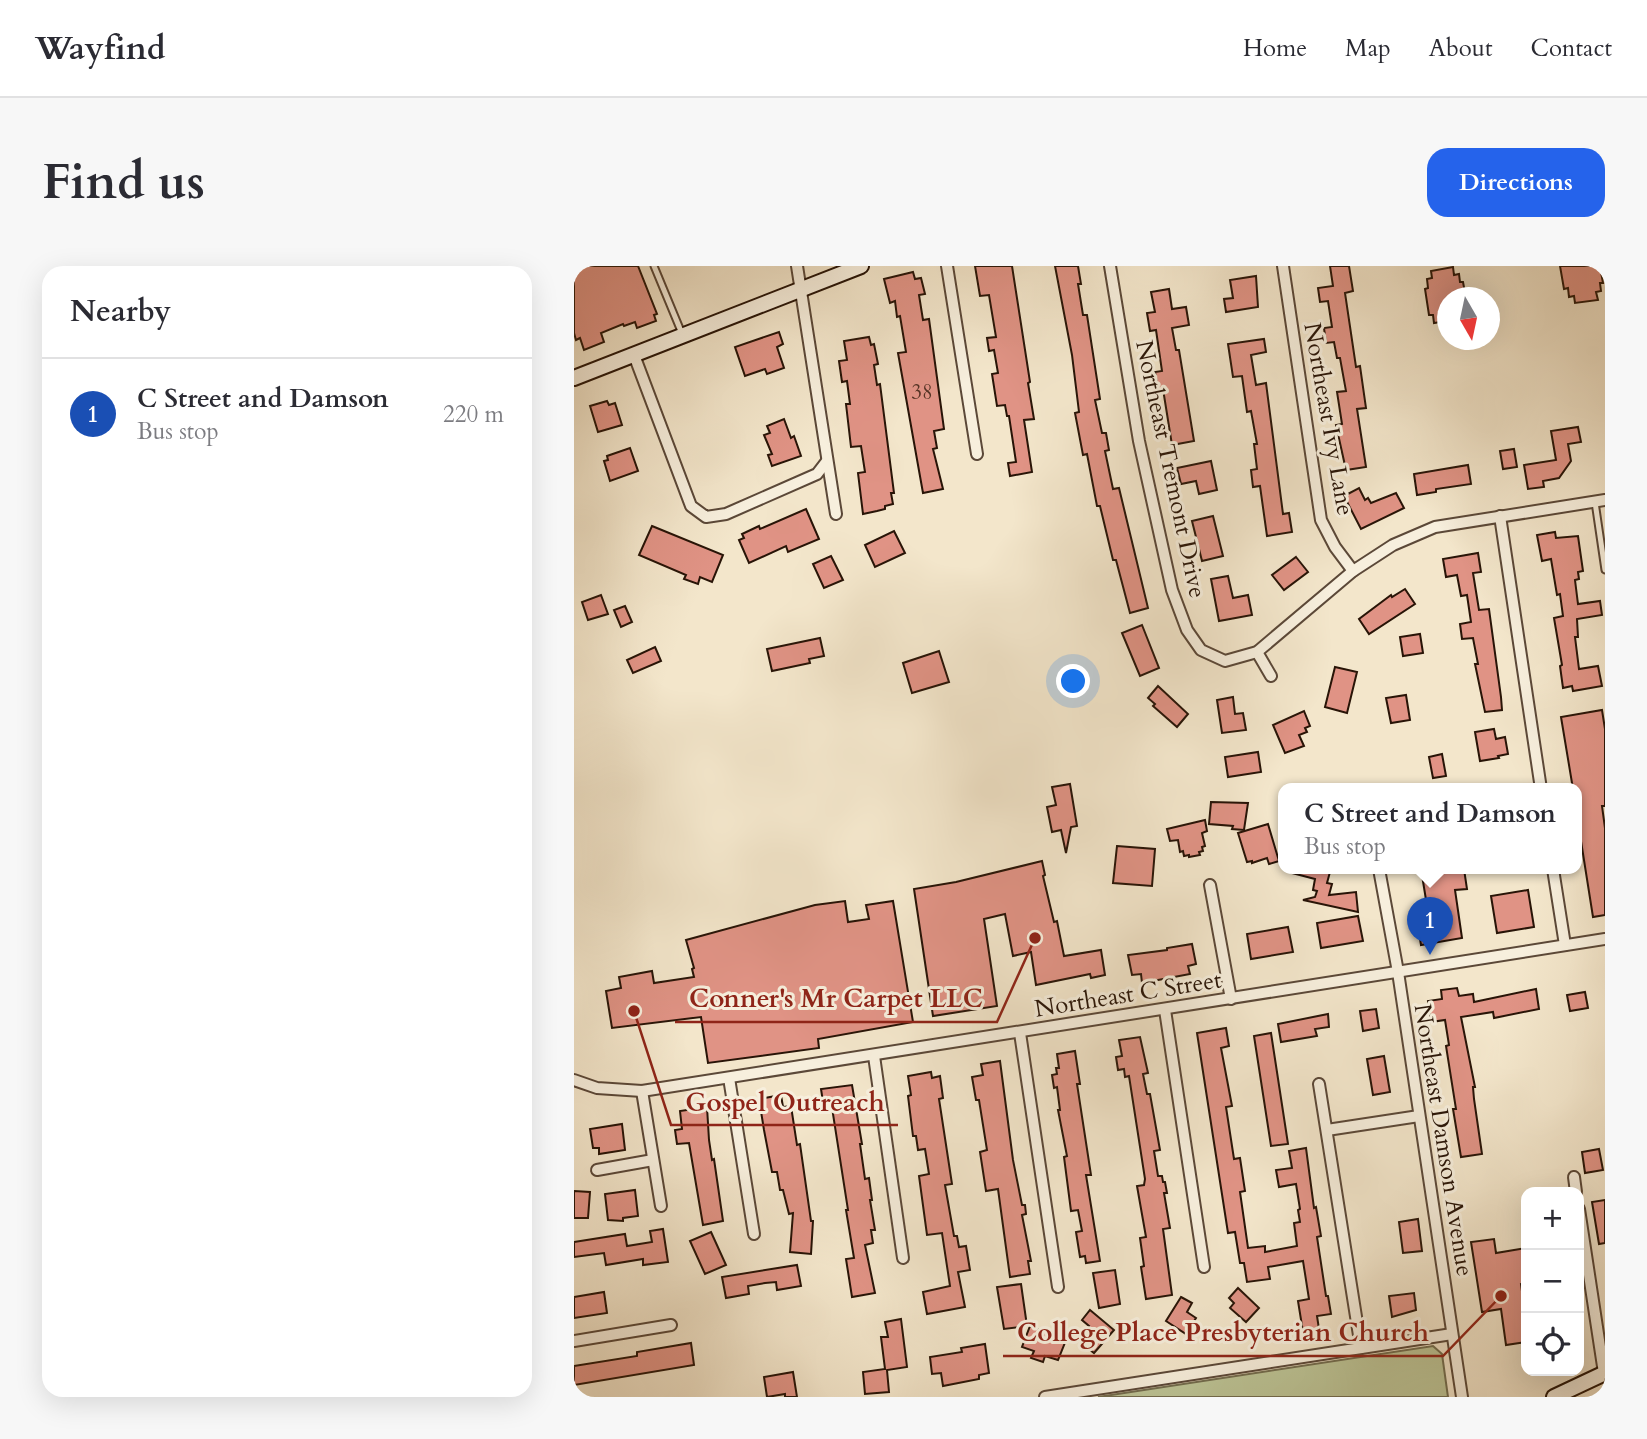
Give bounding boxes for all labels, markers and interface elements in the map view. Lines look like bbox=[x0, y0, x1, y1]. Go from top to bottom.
text: Wayfind bbox=[35, 26, 166, 71]
text: Home bbox=[1243, 32, 1307, 65]
text: Map bbox=[1345, 32, 1391, 65]
text: About bbox=[1429, 32, 1493, 65]
text: Contact bbox=[1531, 32, 1612, 65]
button: Directions bbox=[1427, 148, 1605, 217]
text: Find us bbox=[42, 149, 205, 216]
north arrow bbox=[1437, 287, 1500, 350]
text: Nearby bbox=[70, 291, 171, 332]
street label: Northeast Ivy Lane bbox=[1295, 320, 1362, 518]
street label: Northeast Tremont Drive bbox=[1127, 337, 1214, 601]
house number: 38 bbox=[911, 378, 933, 407]
text: C Street and Damson bbox=[137, 381, 389, 416]
text: 1 bbox=[87, 399, 99, 430]
text: 220 m bbox=[443, 399, 504, 430]
text: Bus stop bbox=[137, 416, 219, 447]
your location bbox=[1056, 664, 1090, 698]
popup bbox=[1278, 783, 1582, 874]
text: C Street and Damson bbox=[1304, 796, 1556, 831]
text: Bus stop bbox=[1304, 831, 1386, 862]
pin: 1 bbox=[1407, 897, 1453, 955]
street label: Northeast C Street bbox=[1032, 963, 1224, 1026]
callout: Conner's Mr Carpet LLC bbox=[675, 975, 997, 1022]
text: Conner's Mr Carpet LLC bbox=[689, 981, 983, 1016]
street label: Northeast Damson Avenue bbox=[1406, 1002, 1481, 1279]
callout: Gospel Outreach bbox=[671, 1078, 898, 1125]
text: Gospel Outreach bbox=[685, 1085, 885, 1120]
map controls bbox=[1521, 1187, 1584, 1376]
button: + bbox=[1521, 1187, 1584, 1250]
button: − bbox=[1521, 1250, 1584, 1313]
callout: College Place Presbyterian Church bbox=[1003, 1309, 1443, 1356]
button: locate bbox=[1521, 1313, 1584, 1376]
text: College Place Presbyterian Church bbox=[1017, 1315, 1429, 1350]

